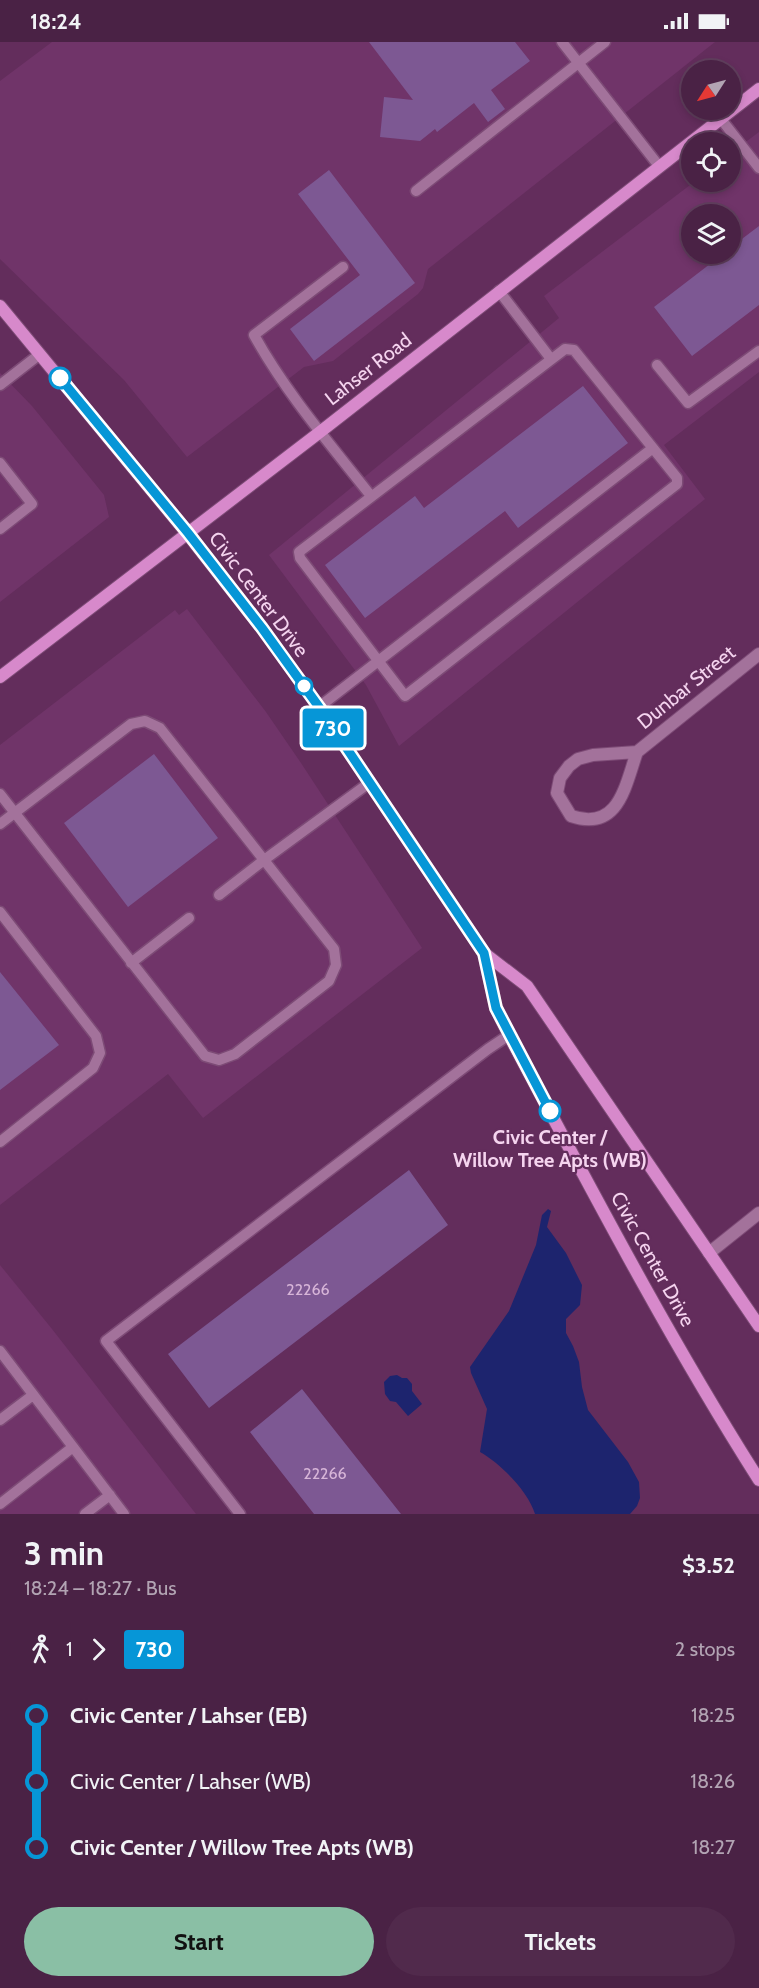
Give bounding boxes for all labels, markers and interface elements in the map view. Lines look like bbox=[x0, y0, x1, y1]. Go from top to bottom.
text: 18:24 bbox=[30, 8, 82, 35]
north arrow bbox=[681, 60, 741, 120]
map controls bbox=[681, 60, 741, 264]
button: locate bbox=[681, 132, 741, 192]
button: layers bbox=[681, 204, 741, 264]
street label: Lahser Road bbox=[320, 328, 416, 410]
unlabelled marker bbox=[49, 367, 71, 389]
street label: Civic Center Drive bbox=[204, 527, 314, 661]
street label: Dunbar Street bbox=[632, 640, 740, 734]
unlabelled marker bbox=[295, 677, 313, 695]
line badge: 730 bbox=[298, 708, 368, 748]
text: 730 bbox=[315, 716, 351, 741]
marker: Civic Center / Willow Tree Apts (WB) bbox=[539, 1100, 561, 1122]
place label: Civic Center / Willow Tree Apts (WB) bbox=[453, 1125, 647, 1172]
street label: Civic Center Drive bbox=[606, 1187, 700, 1331]
house number: 22266 bbox=[286, 1280, 330, 1299]
house number: 22266 bbox=[303, 1464, 347, 1483]
text: 3 min bbox=[24, 1533, 104, 1573]
text: $3.52 bbox=[682, 1552, 735, 1579]
text: 18:24 – 18:27 · Bus bbox=[24, 1576, 176, 1600]
icon: walk bbox=[24, 1633, 57, 1666]
icon: forward bbox=[82, 1633, 115, 1666]
text: 1 bbox=[66, 1637, 73, 1661]
text: 730 bbox=[136, 1637, 172, 1662]
text: 2 stops bbox=[675, 1637, 735, 1661]
text: Civic Center / Lahser (EB) bbox=[70, 1702, 308, 1729]
text: 18:25 bbox=[691, 1703, 735, 1727]
text: Civic Center / Lahser (WB) bbox=[70, 1768, 311, 1795]
text: 18:26 bbox=[690, 1769, 735, 1793]
text: Civic Center / Willow Tree Apts (WB) bbox=[70, 1834, 414, 1861]
text: 18:27 bbox=[692, 1835, 735, 1859]
button: Start bbox=[24, 1907, 374, 1976]
button: Tickets bbox=[386, 1907, 735, 1976]

